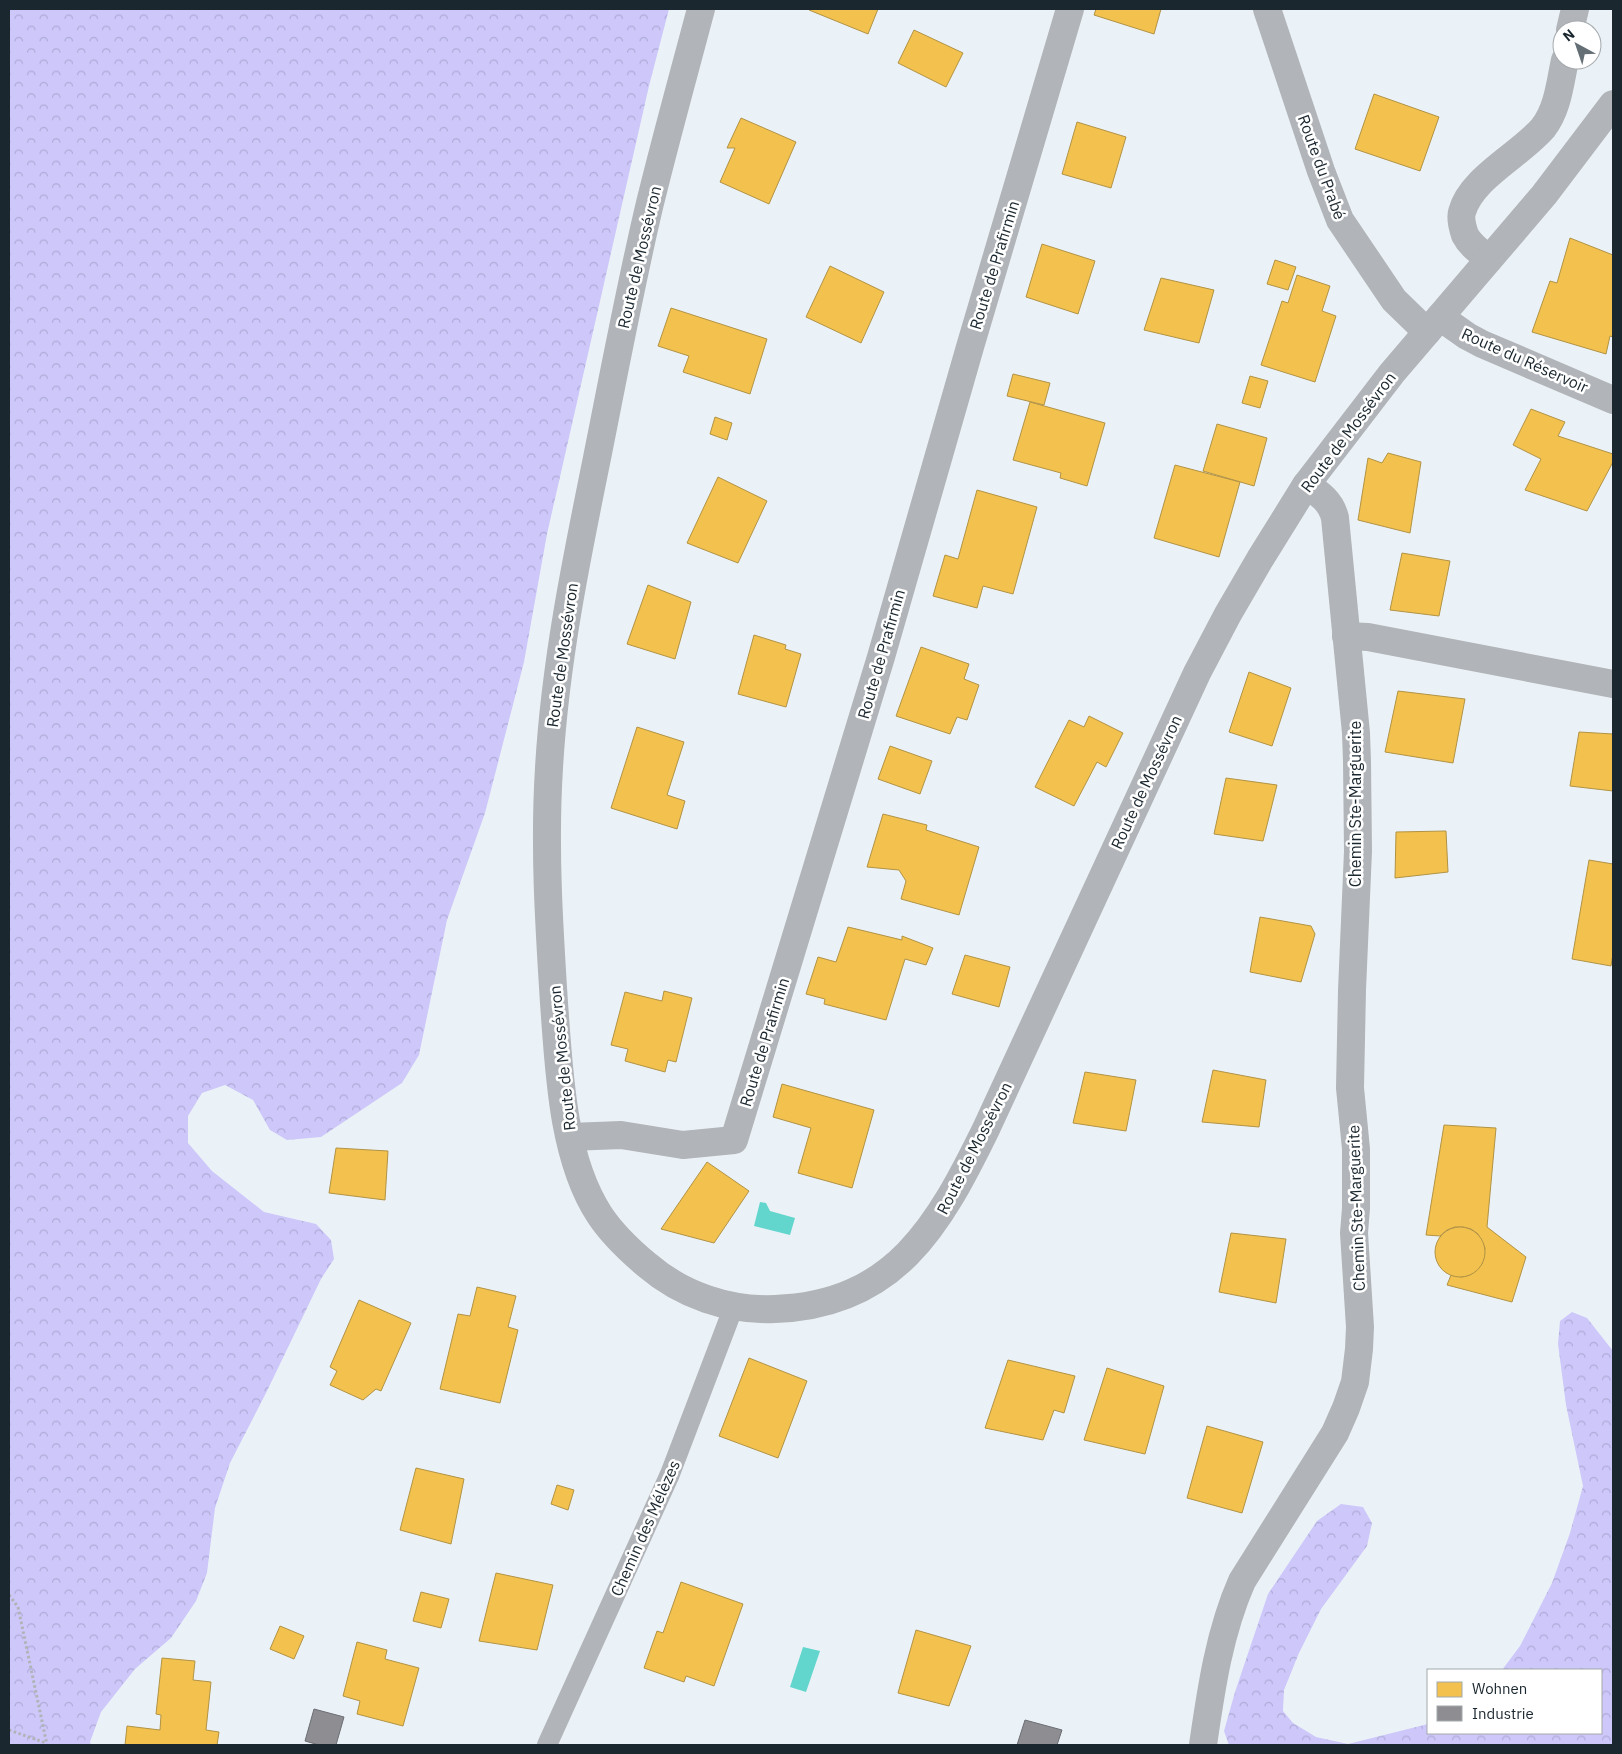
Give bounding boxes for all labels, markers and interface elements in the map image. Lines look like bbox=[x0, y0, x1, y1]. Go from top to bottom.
north arrow bbox=[1552, 20, 1602, 70]
text: N bbox=[1559, 25, 1578, 45]
street label: Route du Prabé bbox=[1294, 112, 1350, 222]
street label: Route de Mossévron bbox=[613, 184, 665, 330]
street label: Route de Prafirmin bbox=[965, 198, 1023, 332]
street label: Route du Réservoir bbox=[1459, 323, 1591, 397]
street label: Route de Mossévron bbox=[1296, 368, 1400, 496]
street label: Route de Mossévron bbox=[542, 581, 582, 729]
street label: Route de Prafirmin bbox=[853, 587, 909, 721]
street label: Route de Mossévron bbox=[1106, 712, 1186, 852]
street label: Chemin Ste-Marguerite bbox=[1345, 721, 1365, 887]
street label: Route de Prafirmin bbox=[735, 975, 793, 1109]
street label: Route de Mossévron bbox=[544, 984, 580, 1132]
street label: Route de Mossévron bbox=[932, 1079, 1016, 1217]
street label: Chemin Ste-Marguerite bbox=[1343, 1124, 1369, 1291]
street label: Chemin des Mélèzes bbox=[606, 1457, 684, 1599]
legend bbox=[1427, 1669, 1602, 1734]
text: Wohnen bbox=[1472, 1679, 1527, 1698]
text: Industrie bbox=[1472, 1704, 1534, 1723]

